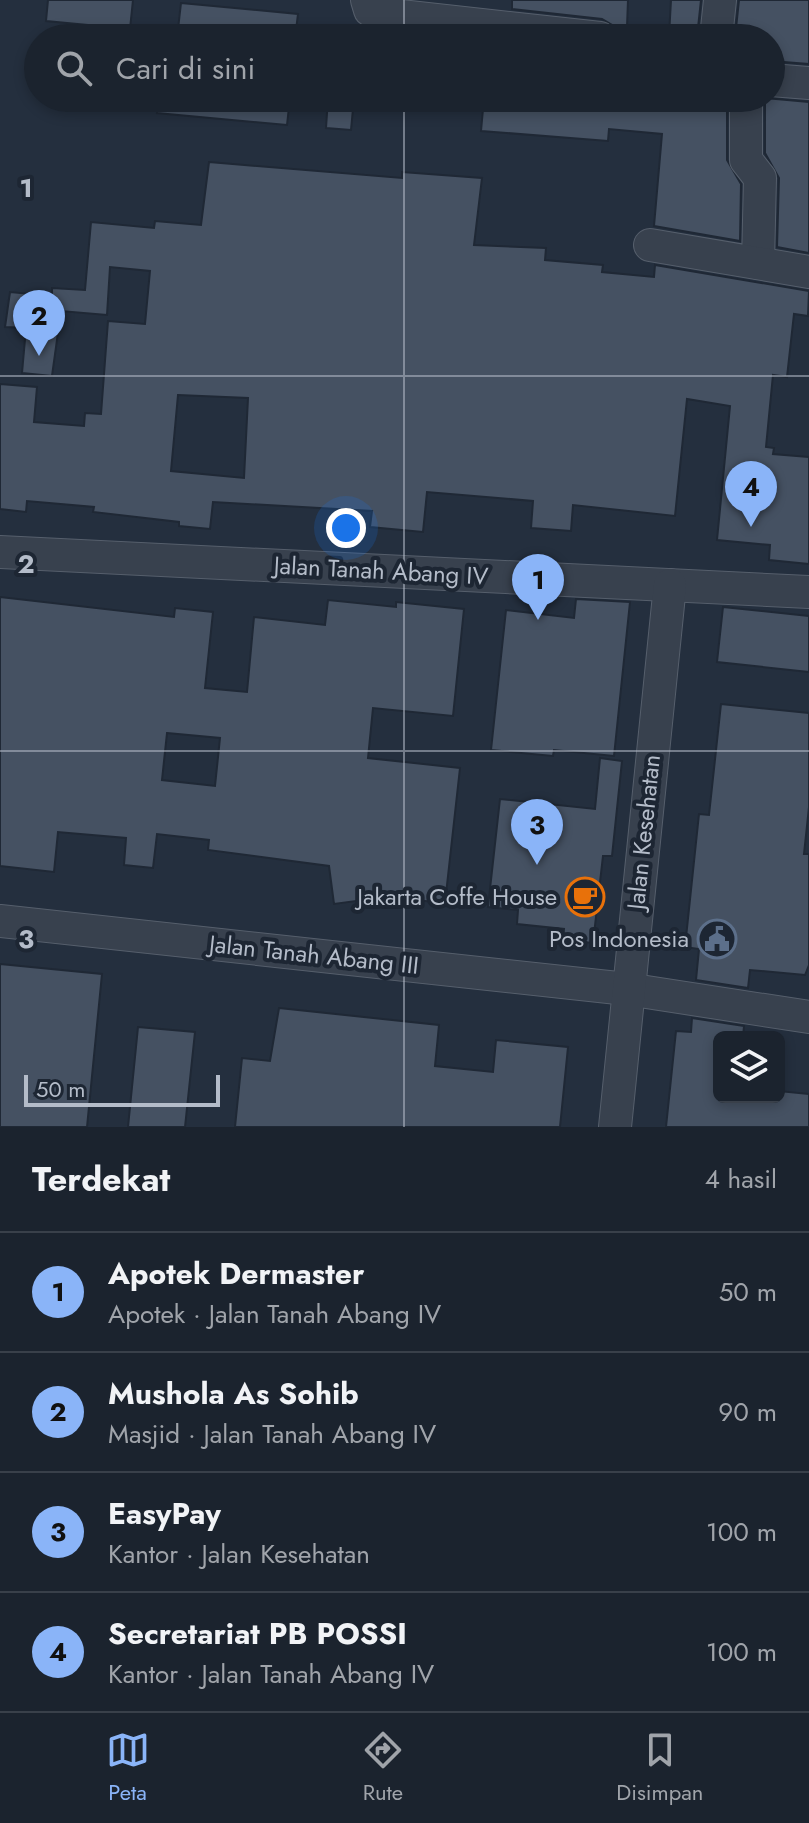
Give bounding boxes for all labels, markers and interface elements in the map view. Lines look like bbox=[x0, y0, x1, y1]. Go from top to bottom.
search box bbox=[24, 24, 785, 112]
icon: search bbox=[52, 46, 96, 90]
text: Cari di sini bbox=[116, 47, 255, 90]
text: 1 bbox=[19, 169, 33, 207]
pin: 2 bbox=[13, 290, 65, 356]
pin: 4 bbox=[725, 461, 777, 527]
your location bbox=[326, 508, 366, 548]
text: 2 bbox=[17, 545, 35, 583]
street label: Jalan Tanah Abang IV bbox=[270, 547, 489, 594]
pin: 1 bbox=[512, 554, 564, 620]
street label: Jalan Kesehatan bbox=[618, 753, 669, 914]
pin: 3 bbox=[511, 799, 563, 865]
cafe icon: Jakarta Coffe House bbox=[564, 876, 606, 918]
place label: Jakarta Coffe House bbox=[354, 879, 557, 914]
public building icon: Pos Indonesia bbox=[696, 918, 738, 960]
text: 3 bbox=[18, 920, 34, 958]
place label: Pos Indonesia bbox=[549, 921, 689, 956]
street label: Jalan Tanah Abang III bbox=[205, 926, 421, 983]
map controls bbox=[713, 1031, 785, 1103]
button: layers bbox=[713, 1031, 785, 1103]
scale bar bbox=[24, 1071, 220, 1107]
text: 50 m bbox=[36, 1073, 85, 1105]
text: Terdekat bbox=[32, 1155, 170, 1204]
text: 4 hasil bbox=[705, 1160, 777, 1198]
text: Apotek Dermaster bbox=[108, 1252, 364, 1295]
text: 1 bbox=[51, 1273, 65, 1311]
text: 50 m bbox=[719, 1273, 777, 1311]
text: Apotek · Jalan Tanah Abang IV bbox=[108, 1295, 441, 1333]
text: Mushola As Sohib bbox=[108, 1372, 359, 1415]
text: 2 bbox=[49, 1393, 67, 1431]
text: 90 m bbox=[718, 1393, 777, 1431]
text: Masjid · Jalan Tanah Abang IV bbox=[108, 1415, 436, 1453]
text: EasyPay bbox=[108, 1492, 221, 1535]
text: 3 bbox=[50, 1513, 66, 1551]
text: 100 m bbox=[706, 1513, 777, 1551]
text: Kantor · Jalan Kesehatan bbox=[108, 1535, 370, 1573]
text: Secretariat PB POSSI bbox=[108, 1612, 407, 1655]
text: 4 bbox=[49, 1633, 67, 1671]
text: 100 m bbox=[706, 1633, 777, 1671]
text: Kantor · Jalan Tanah Abang IV bbox=[108, 1655, 434, 1693]
tab: Peta bbox=[106, 1728, 150, 1808]
tab: Rute bbox=[361, 1728, 405, 1808]
tab: Disimpan bbox=[616, 1728, 703, 1808]

